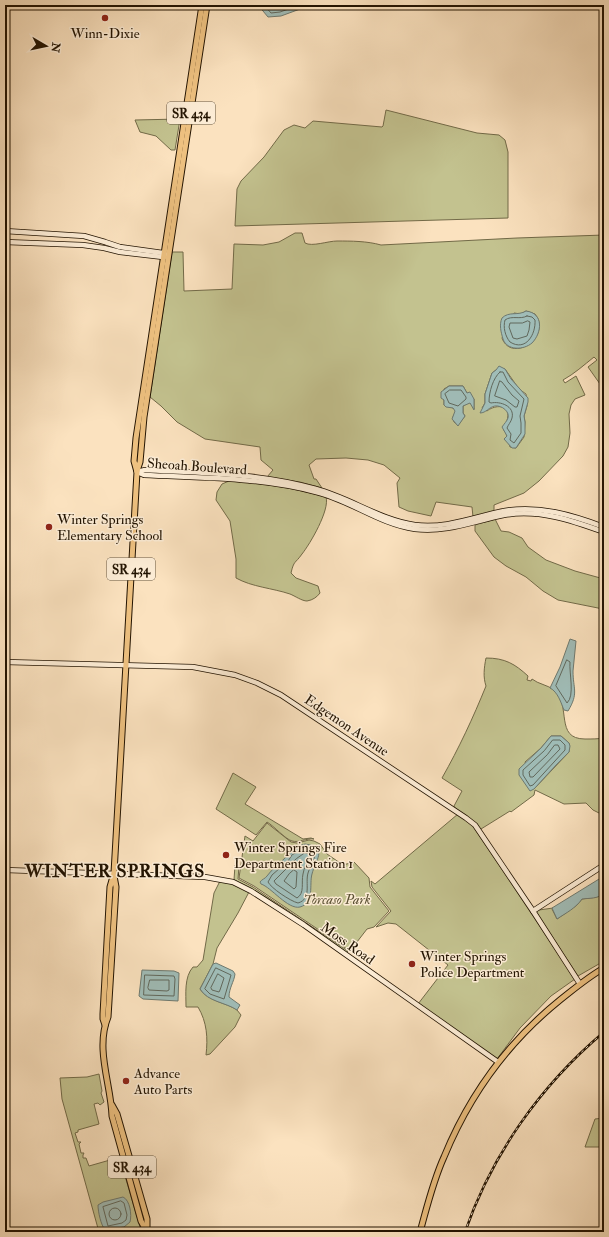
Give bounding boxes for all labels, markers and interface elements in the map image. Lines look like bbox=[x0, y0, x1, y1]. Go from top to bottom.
marker: Winn-Dixie bbox=[100, 13, 110, 23]
place label: Winn-Dixie bbox=[69, 25, 140, 42]
north arrow bbox=[26, 26, 66, 66]
text: N bbox=[48, 41, 63, 54]
road number: SR 434 bbox=[167, 102, 215, 124]
street label: Sheoah Boulevard bbox=[146, 455, 248, 478]
place label: Winter Springs Elementary School bbox=[56, 511, 163, 545]
marker: Winter Springs Elementary School bbox=[44, 522, 54, 532]
road number: SR 434 bbox=[107, 558, 155, 580]
street label: Edgemon Avenue bbox=[301, 691, 392, 760]
place label: Winter Springs Fire Department Station 1 bbox=[233, 839, 353, 873]
marker: Winter Springs Fire Department Station 1 bbox=[221, 850, 231, 860]
district label: WINTER SPRINGS bbox=[24, 860, 205, 883]
park label: Torcaso Park bbox=[304, 891, 371, 908]
street label: Moss Road bbox=[318, 919, 378, 968]
place label: Winter Springs Police Department bbox=[419, 948, 525, 982]
marker: Winter Springs Police Department bbox=[407, 959, 417, 969]
place label: Advance Auto Parts bbox=[133, 1065, 193, 1098]
marker: Advance Auto Parts bbox=[121, 1076, 131, 1086]
road number: SR 434 bbox=[108, 1156, 156, 1178]

